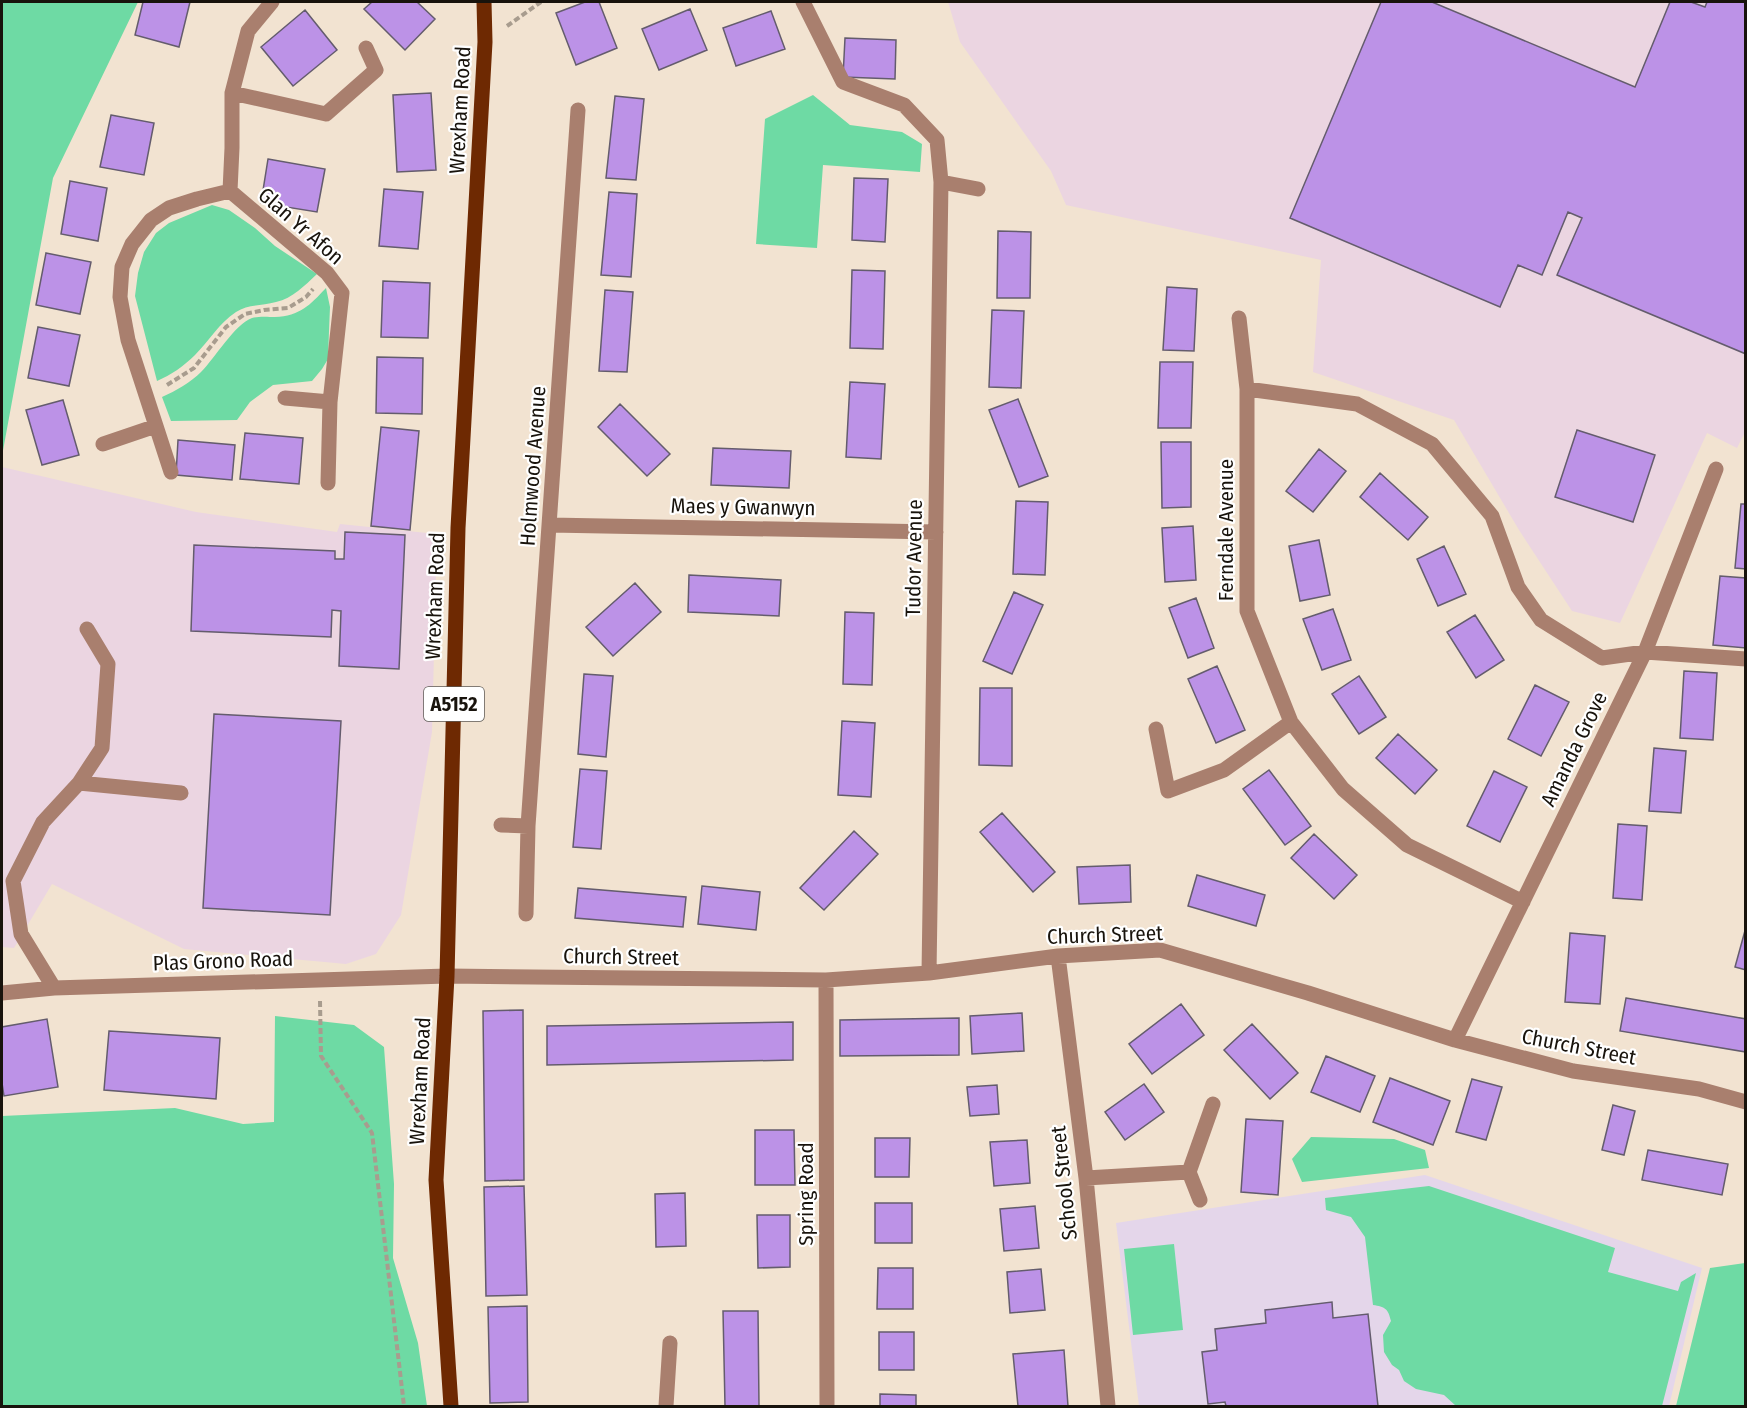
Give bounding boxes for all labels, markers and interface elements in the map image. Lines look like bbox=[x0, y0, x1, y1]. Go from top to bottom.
street label: Wrexham Road bbox=[444, 46, 476, 174]
street label: Glan Yr Afon bbox=[253, 182, 349, 270]
street label: Holmwood Avenue bbox=[514, 385, 552, 547]
street label: Ferndale Avenue bbox=[1213, 459, 1239, 601]
street label: Maes y Gwanwyn bbox=[670, 493, 816, 521]
street label: Tudor Avenue bbox=[900, 499, 928, 617]
street label: Wrexham Road bbox=[420, 532, 450, 660]
road number: A5152 bbox=[424, 687, 484, 721]
street label: Amanda Grove bbox=[1535, 687, 1613, 811]
street label: Church Street bbox=[1047, 920, 1163, 950]
street label: Church Street bbox=[563, 943, 679, 971]
street label: Plas Grono Road bbox=[152, 946, 294, 976]
street label: Wrexham Road bbox=[404, 1017, 436, 1145]
street label: Church Street bbox=[1520, 1023, 1638, 1071]
street label: School Street bbox=[1045, 1124, 1083, 1241]
street label: Spring Road bbox=[793, 1142, 819, 1246]

